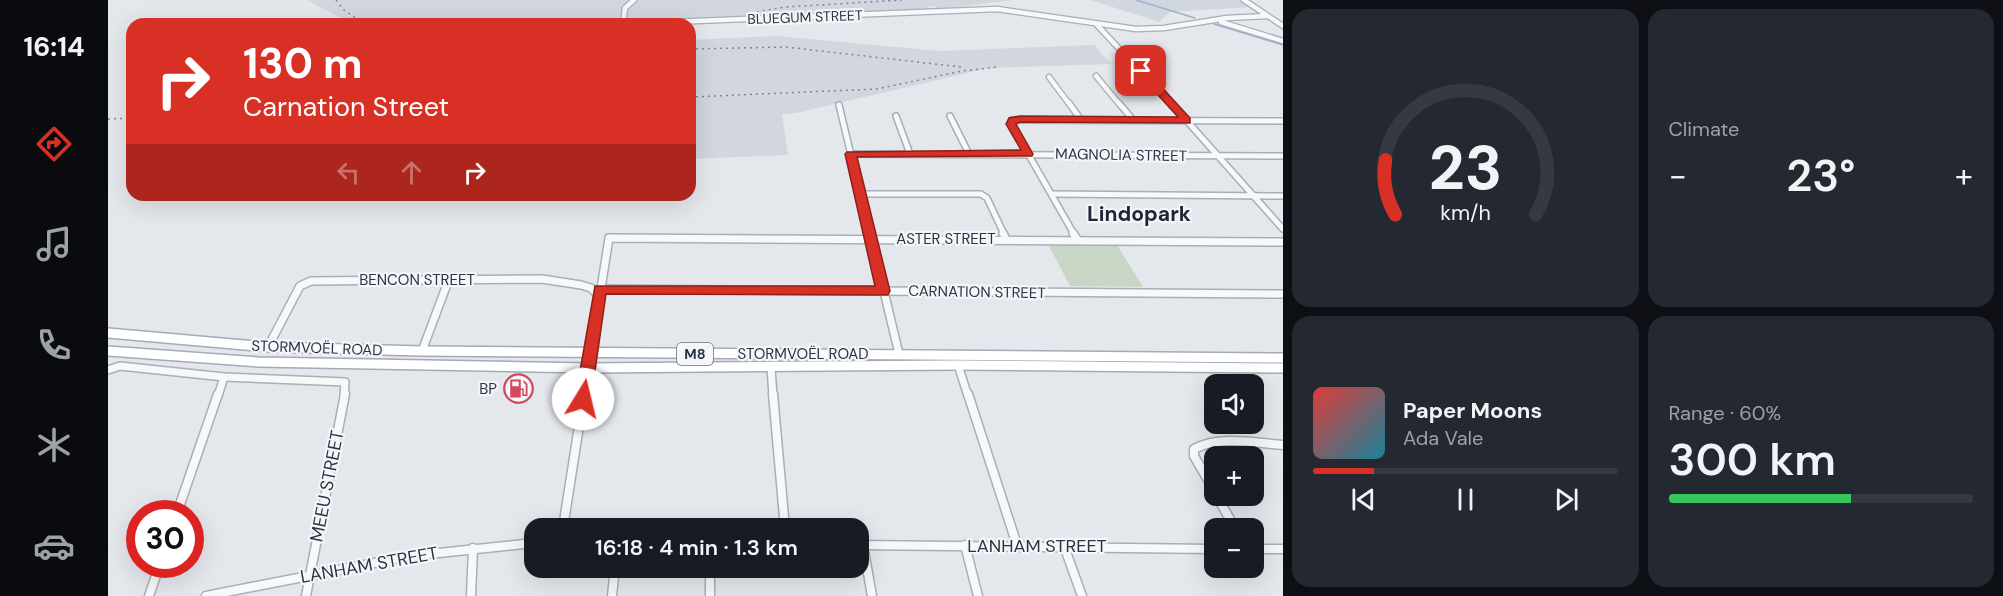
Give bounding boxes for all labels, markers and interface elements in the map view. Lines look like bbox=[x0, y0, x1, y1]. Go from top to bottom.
street label: BLUEGUM STREET bbox=[747, 6, 863, 28]
text: 16:14 bbox=[23, 29, 85, 64]
text: 130 m bbox=[243, 36, 363, 91]
icon: right bbox=[144, 42, 222, 120]
pin bbox=[1115, 45, 1166, 96]
icon: arrive bbox=[1124, 54, 1157, 87]
text: Carnation Street bbox=[243, 89, 449, 124]
text: Climate bbox=[1669, 116, 1739, 142]
icon: directions bbox=[33, 123, 75, 165]
text: 23 bbox=[1428, 127, 1502, 208]
street label: MAGNOLIA STREET bbox=[1055, 144, 1187, 166]
text: 23° bbox=[1786, 146, 1855, 205]
text: − bbox=[1669, 154, 1687, 197]
text: + bbox=[1955, 154, 1973, 197]
icon: left bbox=[332, 156, 365, 189]
icon: ahead bbox=[395, 156, 428, 189]
icon: right bbox=[458, 156, 491, 189]
text: km/h bbox=[1440, 199, 1491, 227]
district label: Lindopark bbox=[1087, 200, 1191, 228]
icon: music bbox=[33, 223, 75, 265]
street label: ASTER STREET bbox=[896, 229, 996, 249]
street label: BENCON STREET bbox=[359, 270, 475, 290]
street label: CARNATION STREET bbox=[908, 281, 1046, 303]
icon: phone bbox=[33, 324, 75, 366]
street label: STORMVOËL ROAD bbox=[251, 336, 383, 360]
road number: M8 bbox=[677, 343, 713, 365]
street label: STORMVOËL ROAD bbox=[737, 344, 869, 364]
position arrow bbox=[551, 367, 615, 431]
fuel station icon: BP bbox=[502, 373, 534, 405]
map controls bbox=[1204, 374, 1264, 578]
button: sound bbox=[1204, 374, 1264, 434]
place label: BP bbox=[479, 379, 497, 399]
text: Paper Moons bbox=[1403, 396, 1542, 425]
text: Range · 60% bbox=[1669, 400, 1781, 426]
icon: climate bbox=[33, 424, 75, 466]
text: Ada Vale bbox=[1403, 425, 1483, 451]
street label: MEEU STREET bbox=[304, 428, 350, 544]
text: 300 km bbox=[1669, 430, 1836, 489]
button: + bbox=[1204, 446, 1264, 506]
icon: previous bbox=[1347, 483, 1380, 516]
icon: pause bbox=[1449, 483, 1482, 516]
icon: next bbox=[1550, 483, 1583, 516]
speed limit sign: 30 bbox=[126, 500, 204, 578]
button: − bbox=[1204, 518, 1264, 578]
icon: car bbox=[33, 525, 75, 567]
text: 16:18 · 4 min · 1.3 km bbox=[595, 533, 798, 562]
street label: LANHAM STREET bbox=[967, 534, 1107, 558]
street label: LANHAM STREET bbox=[298, 541, 440, 589]

